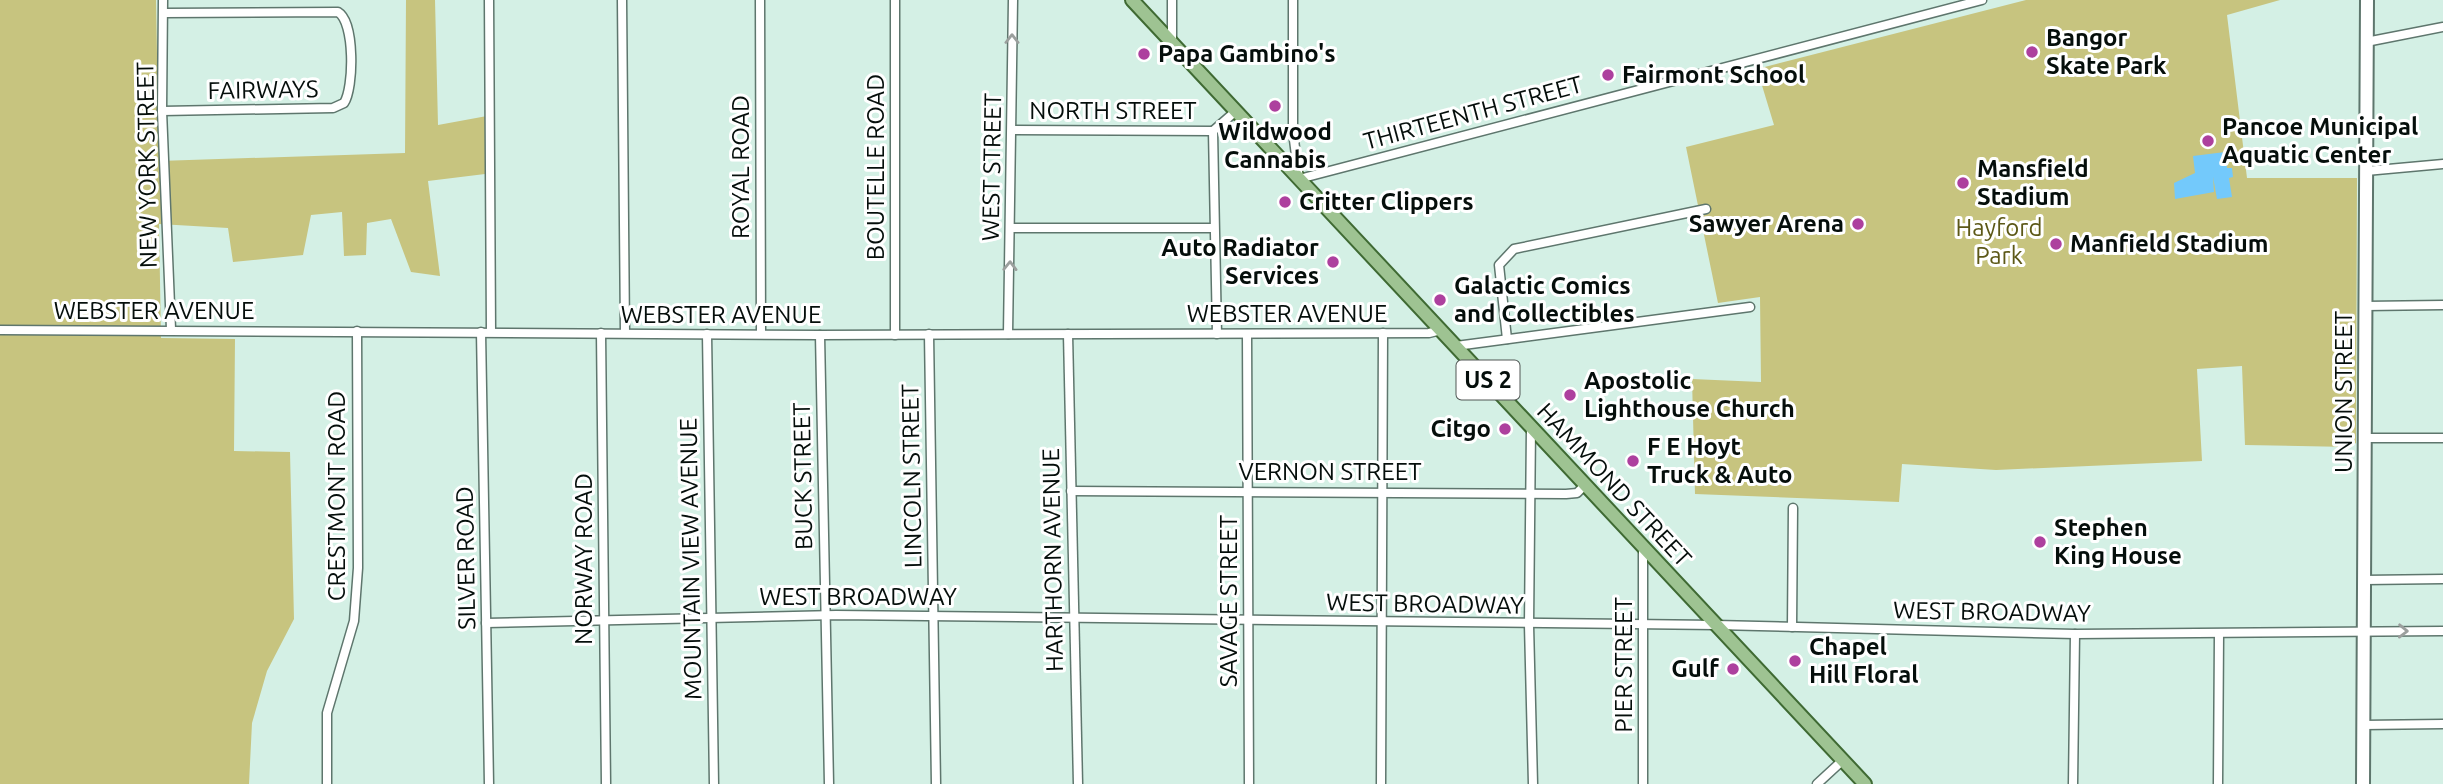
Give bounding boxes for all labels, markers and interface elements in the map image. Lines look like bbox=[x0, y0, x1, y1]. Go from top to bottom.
place label: Bangor Skate Park bbox=[2046, 24, 2167, 79]
one-way arrow bbox=[1005, 33, 1020, 44]
place label: Papa Gambino's bbox=[1158, 40, 1336, 67]
marker: Bangor Skate Park bbox=[2024, 44, 2040, 60]
marker: Papa Gambino's bbox=[1136, 46, 1152, 62]
place label: Fairmont School bbox=[1622, 61, 1805, 88]
street label: NEW YORK STREET bbox=[131, 62, 162, 268]
marker: Fairmont School bbox=[1600, 67, 1616, 83]
street label: THIRTEENTH STREET bbox=[1361, 70, 1585, 155]
street label: BOUTELLE ROAD bbox=[862, 74, 889, 260]
street label: FAIRWAYS bbox=[207, 75, 319, 104]
street label: WEST STREET bbox=[977, 93, 1006, 241]
street label: ROYAL ROAD bbox=[727, 95, 754, 239]
street label: NORTH STREET bbox=[1029, 97, 1197, 124]
marker: Wildwood Cannabis bbox=[1267, 98, 1283, 114]
place label: Pancoe Municipal Aquatic Center bbox=[2222, 113, 2418, 168]
place label: Wildwood Cannabis bbox=[1218, 118, 1332, 173]
marker: Pancoe Municipal Aquatic Center bbox=[2200, 133, 2216, 149]
place label: Mansfield Stadium bbox=[1977, 155, 2089, 210]
marker: Mansfield Stadium bbox=[1955, 175, 1971, 191]
place label: Critter Clippers bbox=[1299, 188, 1474, 215]
marker: Critter Clippers bbox=[1277, 194, 1293, 210]
place label: Sawyer Arena bbox=[1689, 210, 1844, 237]
park label: Hayford Park bbox=[1956, 214, 2042, 269]
marker: Sawyer Arena bbox=[1850, 216, 1866, 232]
place label: Manfield Stadium bbox=[2070, 230, 2269, 257]
place label: Auto Radiator Services bbox=[1161, 234, 1319, 289]
marker: Manfield Stadium bbox=[2048, 236, 2064, 252]
marker: Auto Radiator Services bbox=[1325, 254, 1341, 270]
one-way arrow bbox=[1002, 260, 1017, 271]
place label: Galactic Comics and Collectibles bbox=[1454, 272, 1635, 327]
marker: Galactic Comics and Collectibles bbox=[1432, 292, 1448, 308]
street label: WEBSTER AVENUE bbox=[54, 297, 254, 324]
street label: WEBSTER AVENUE bbox=[1187, 300, 1387, 327]
street label: WEBSTER AVENUE bbox=[621, 301, 821, 328]
street label: UNION STREET bbox=[2330, 311, 2357, 473]
road number: US 2 bbox=[1456, 360, 1520, 400]
place label: Apostolic Lighthouse Church bbox=[1584, 367, 1795, 422]
street label: LINCOLN STREET bbox=[896, 384, 927, 569]
marker: Apostolic Lighthouse Church bbox=[1562, 387, 1578, 403]
street label: CRESTMONT ROAD bbox=[323, 391, 350, 601]
street label: HAMMOND STREET bbox=[1532, 397, 1697, 572]
street label: BUCK STREET bbox=[788, 402, 817, 550]
place label: Citgo bbox=[1430, 415, 1491, 442]
street label: MOUNTAIN VIEW AVENUE bbox=[675, 418, 706, 700]
marker: Citgo bbox=[1497, 421, 1513, 437]
place label: F E Hoyt Truck & Auto bbox=[1647, 433, 1792, 488]
street label: HARTHORN AVENUE bbox=[1037, 448, 1068, 672]
marker: F E Hoyt Truck & Auto bbox=[1625, 453, 1641, 469]
street label: VERNON STREET bbox=[1238, 458, 1422, 485]
street label: NORWAY ROAD bbox=[570, 473, 597, 645]
street label: SILVER ROAD bbox=[451, 486, 480, 630]
place label: Stephen King House bbox=[2054, 514, 2182, 569]
street label: SAVAGE STREET bbox=[1215, 515, 1242, 687]
marker: Stephen King House bbox=[2032, 534, 2048, 550]
street label: WEST BROADWAY bbox=[759, 583, 957, 610]
street label: WEST BROADWAY bbox=[1326, 588, 1524, 619]
street label: WEST BROADWAY bbox=[1893, 596, 2091, 627]
street label: PIER STREET bbox=[1610, 597, 1637, 733]
one-way arrow bbox=[2398, 623, 2409, 639]
place label: Chapel Hill Floral bbox=[1809, 633, 1919, 688]
marker: Chapel Hill Floral bbox=[1787, 653, 1803, 669]
place label: Gulf bbox=[1671, 655, 1720, 682]
marker: Gulf bbox=[1725, 661, 1741, 677]

